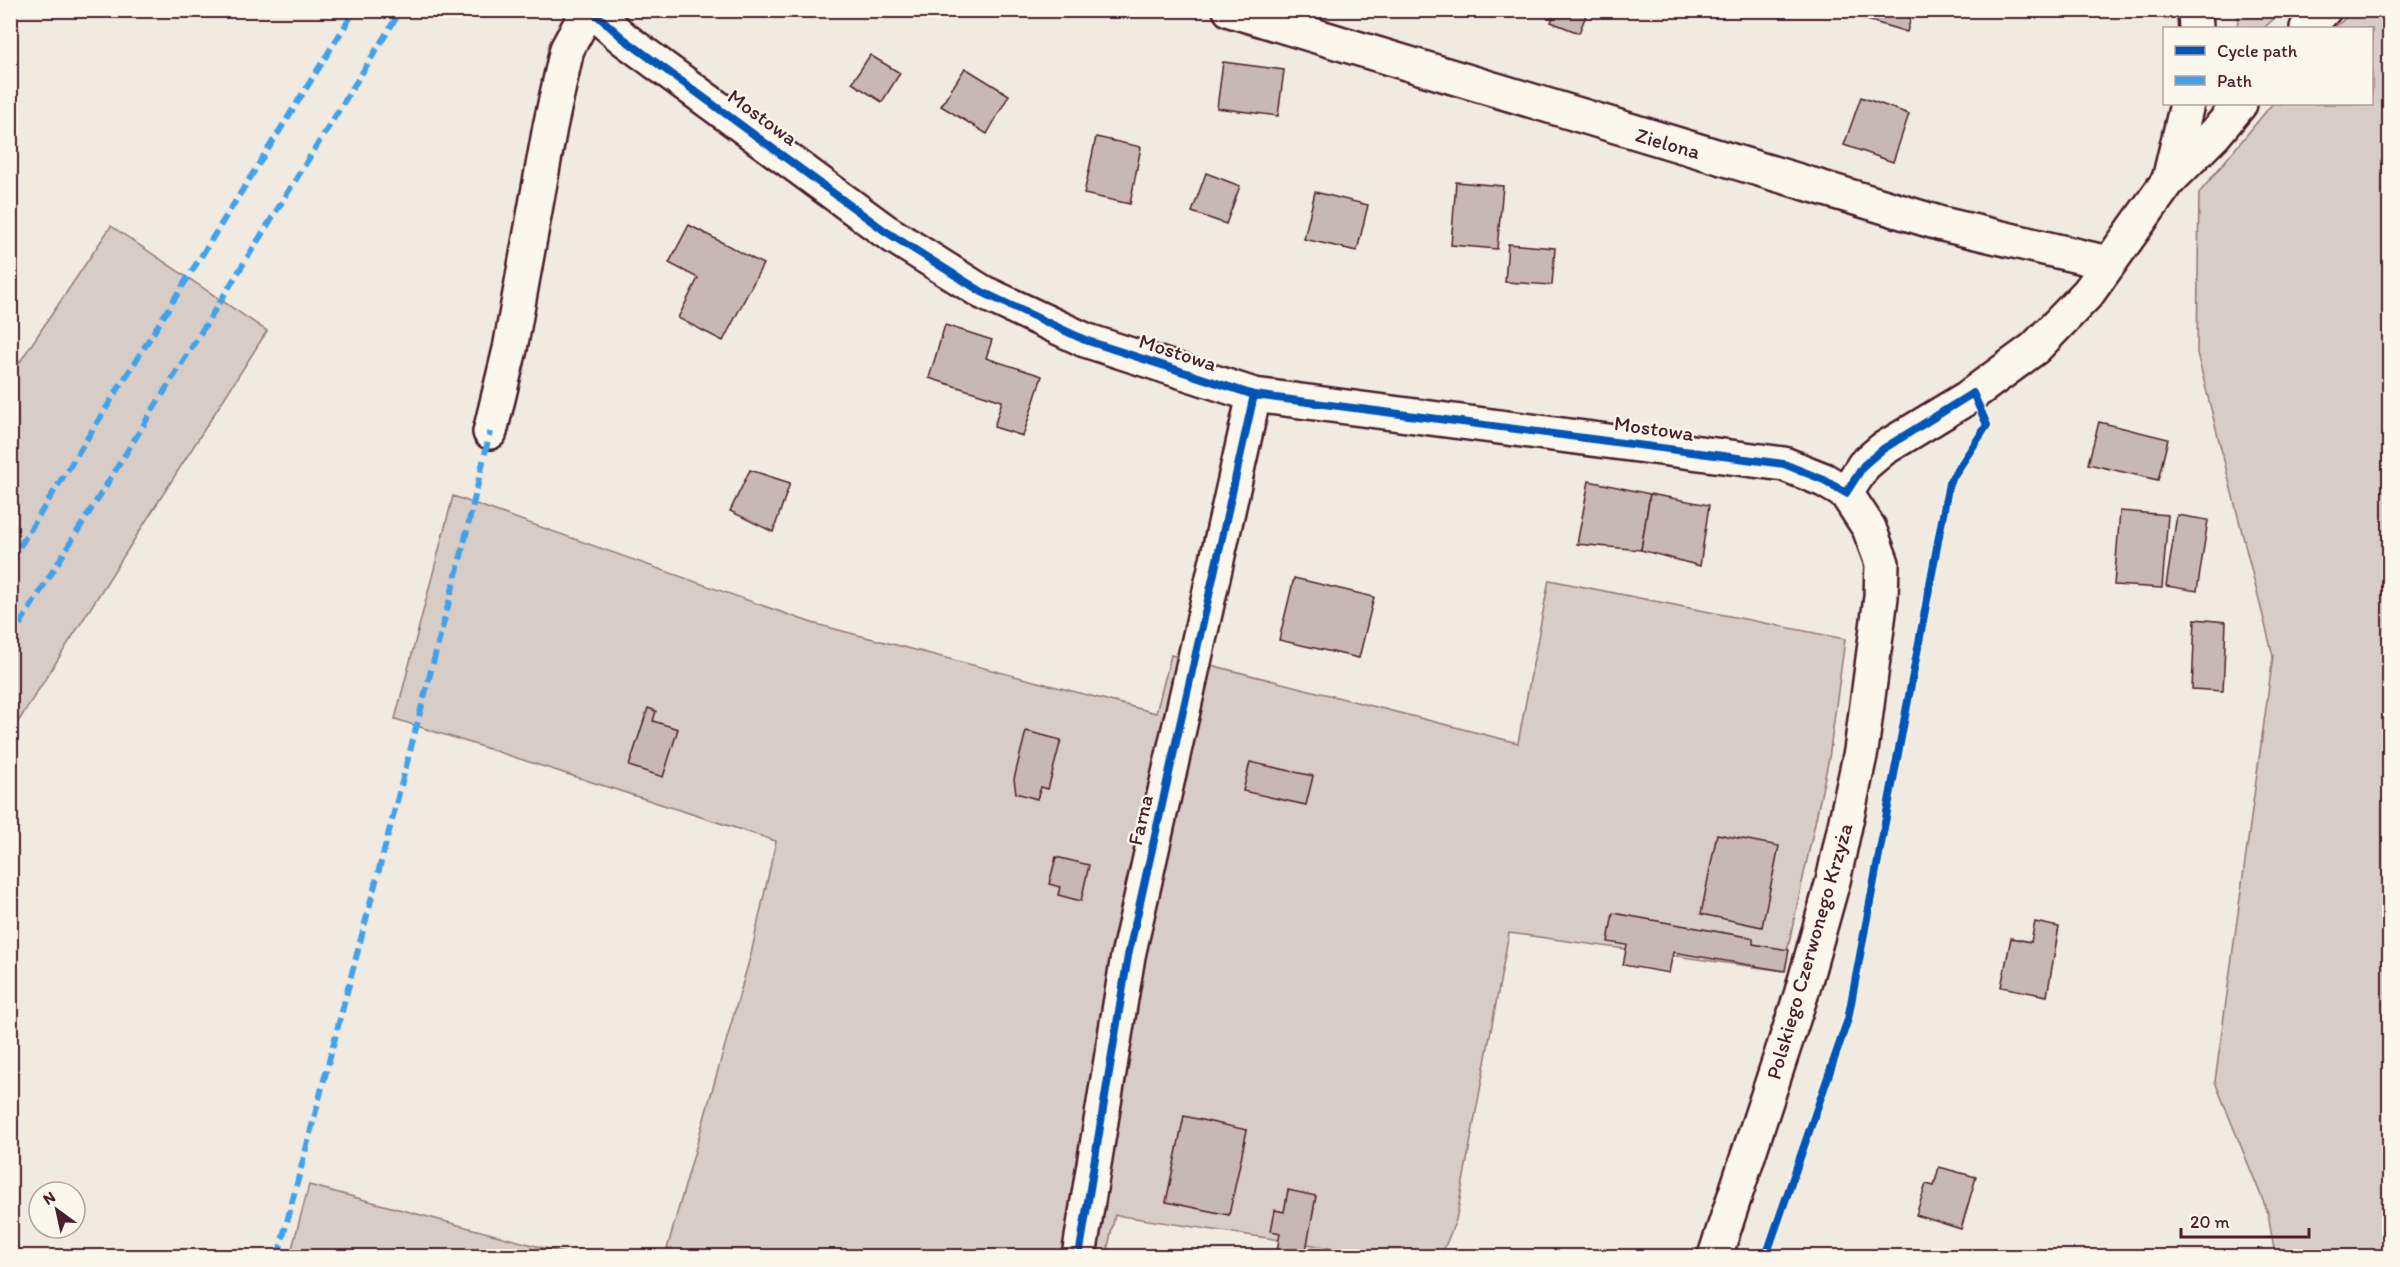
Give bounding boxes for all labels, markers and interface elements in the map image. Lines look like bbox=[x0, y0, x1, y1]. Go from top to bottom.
legend bbox=[2163, 27, 2373, 105]
text: Cycle path bbox=[2217, 40, 2298, 62]
text: Path bbox=[2217, 70, 2252, 92]
street label: Mostowa bbox=[723, 83, 803, 151]
street label: Zielona bbox=[1633, 122, 1703, 164]
street label: Mostowa bbox=[1136, 328, 1220, 376]
street label: Mostowa bbox=[1612, 410, 1696, 446]
street label: Farna bbox=[1122, 792, 1158, 848]
street label: Polskiego Czerwonego Krzyża bbox=[1760, 820, 1858, 1082]
north arrow bbox=[27, 1180, 87, 1240]
text: N bbox=[39, 1187, 59, 1209]
scale bar bbox=[2181, 1201, 2308, 1239]
text: 20 m bbox=[2190, 1211, 2230, 1233]

